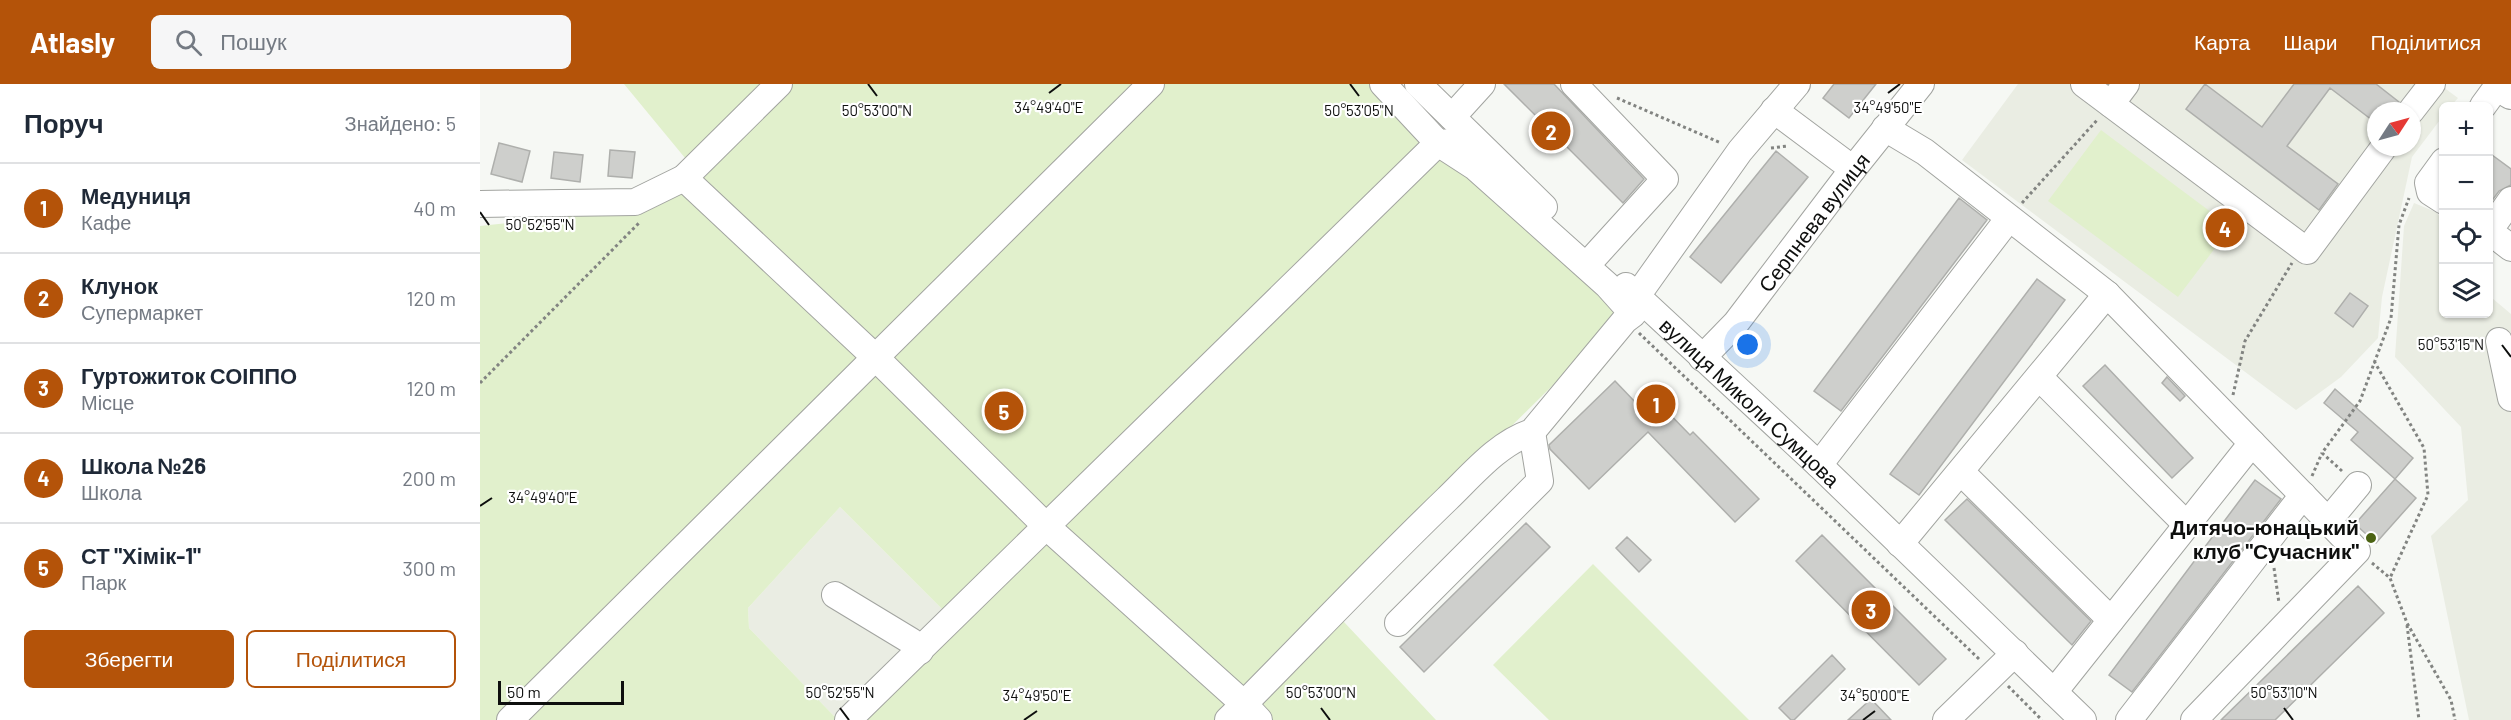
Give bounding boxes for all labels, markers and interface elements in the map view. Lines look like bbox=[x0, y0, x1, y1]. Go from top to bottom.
search box bbox=[151, 15, 571, 69]
text: Atlasly bbox=[30, 25, 115, 59]
icon: search bbox=[172, 26, 205, 59]
text: Пошук bbox=[220, 28, 287, 54]
text: Карта bbox=[2194, 29, 2250, 54]
text: Шари bbox=[2283, 29, 2338, 54]
text: Поділитися bbox=[2371, 29, 2481, 54]
text: 34°49'40"E bbox=[1014, 98, 1084, 116]
text: 34°49'50"E bbox=[1854, 98, 1922, 116]
text: 50°53'00"N bbox=[842, 101, 912, 119]
text: 50°53'05"N bbox=[1324, 101, 1394, 119]
north arrow bbox=[2367, 102, 2421, 156]
map controls bbox=[2439, 102, 2493, 318]
button: + bbox=[2439, 102, 2493, 156]
text: Поруч bbox=[24, 107, 104, 138]
pin: 2 bbox=[1532, 108, 1570, 154]
text: Знайдено: 5 bbox=[345, 111, 456, 135]
street label: Серпнева вулиця bbox=[1752, 147, 1874, 296]
button: − bbox=[2439, 156, 2493, 210]
text: Медуниця bbox=[81, 182, 191, 208]
text: 1 bbox=[40, 196, 47, 220]
text: 40 m bbox=[413, 196, 456, 220]
pin: 4 bbox=[2206, 206, 2244, 250]
text: Кафе bbox=[81, 210, 131, 234]
button: locate bbox=[2439, 210, 2493, 264]
text: 50°52'55"N bbox=[505, 215, 575, 233]
button: layers bbox=[2439, 264, 2493, 318]
text: Клунок bbox=[81, 272, 158, 298]
text: 2 bbox=[38, 286, 49, 310]
text: 120 m bbox=[406, 286, 456, 310]
text: Супермаркет bbox=[81, 300, 203, 324]
street label: вулиця Миколи Сумцова bbox=[1655, 312, 1846, 492]
your location bbox=[1733, 330, 1762, 359]
text: 50°53'15"N bbox=[2418, 335, 2484, 353]
text: Гуртожиток СОІППО bbox=[81, 362, 297, 388]
text: 3 bbox=[38, 376, 49, 400]
text: 120 m bbox=[406, 376, 456, 400]
pin: 1 bbox=[1636, 382, 1676, 426]
pin: 5 bbox=[984, 388, 1024, 434]
text: Місце bbox=[81, 390, 134, 414]
text: Школа №26 bbox=[81, 452, 206, 478]
text: 4 bbox=[37, 466, 50, 490]
text: 200 m bbox=[402, 466, 456, 490]
text: Школа bbox=[81, 480, 142, 504]
text: 34°49'40"E bbox=[508, 488, 578, 506]
place label: Дитячо-юнацький клуб "Сучасник" bbox=[2171, 514, 2359, 563]
marker: Дитячо-юнацький клуб "Сучасник" bbox=[2364, 531, 2378, 545]
text: СТ "Хімік-1" bbox=[81, 542, 201, 568]
text: 5 bbox=[38, 556, 49, 580]
text: 300 m bbox=[403, 556, 456, 580]
text: Парк bbox=[81, 570, 126, 594]
pin: 3 bbox=[1852, 588, 1890, 632]
button: Зберегти bbox=[24, 630, 234, 688]
button: Поділитися bbox=[246, 630, 456, 688]
scale bar bbox=[498, 678, 624, 706]
text: 50 m bbox=[507, 682, 541, 701]
text: 50°52'55"N bbox=[805, 683, 875, 701]
text: 50°53'00"N bbox=[1286, 683, 1356, 701]
text: 50°53'10"N bbox=[2250, 683, 2318, 701]
text: 34°49'50"E bbox=[1003, 686, 1071, 704]
text: 34°50'00"E bbox=[1840, 686, 1910, 704]

